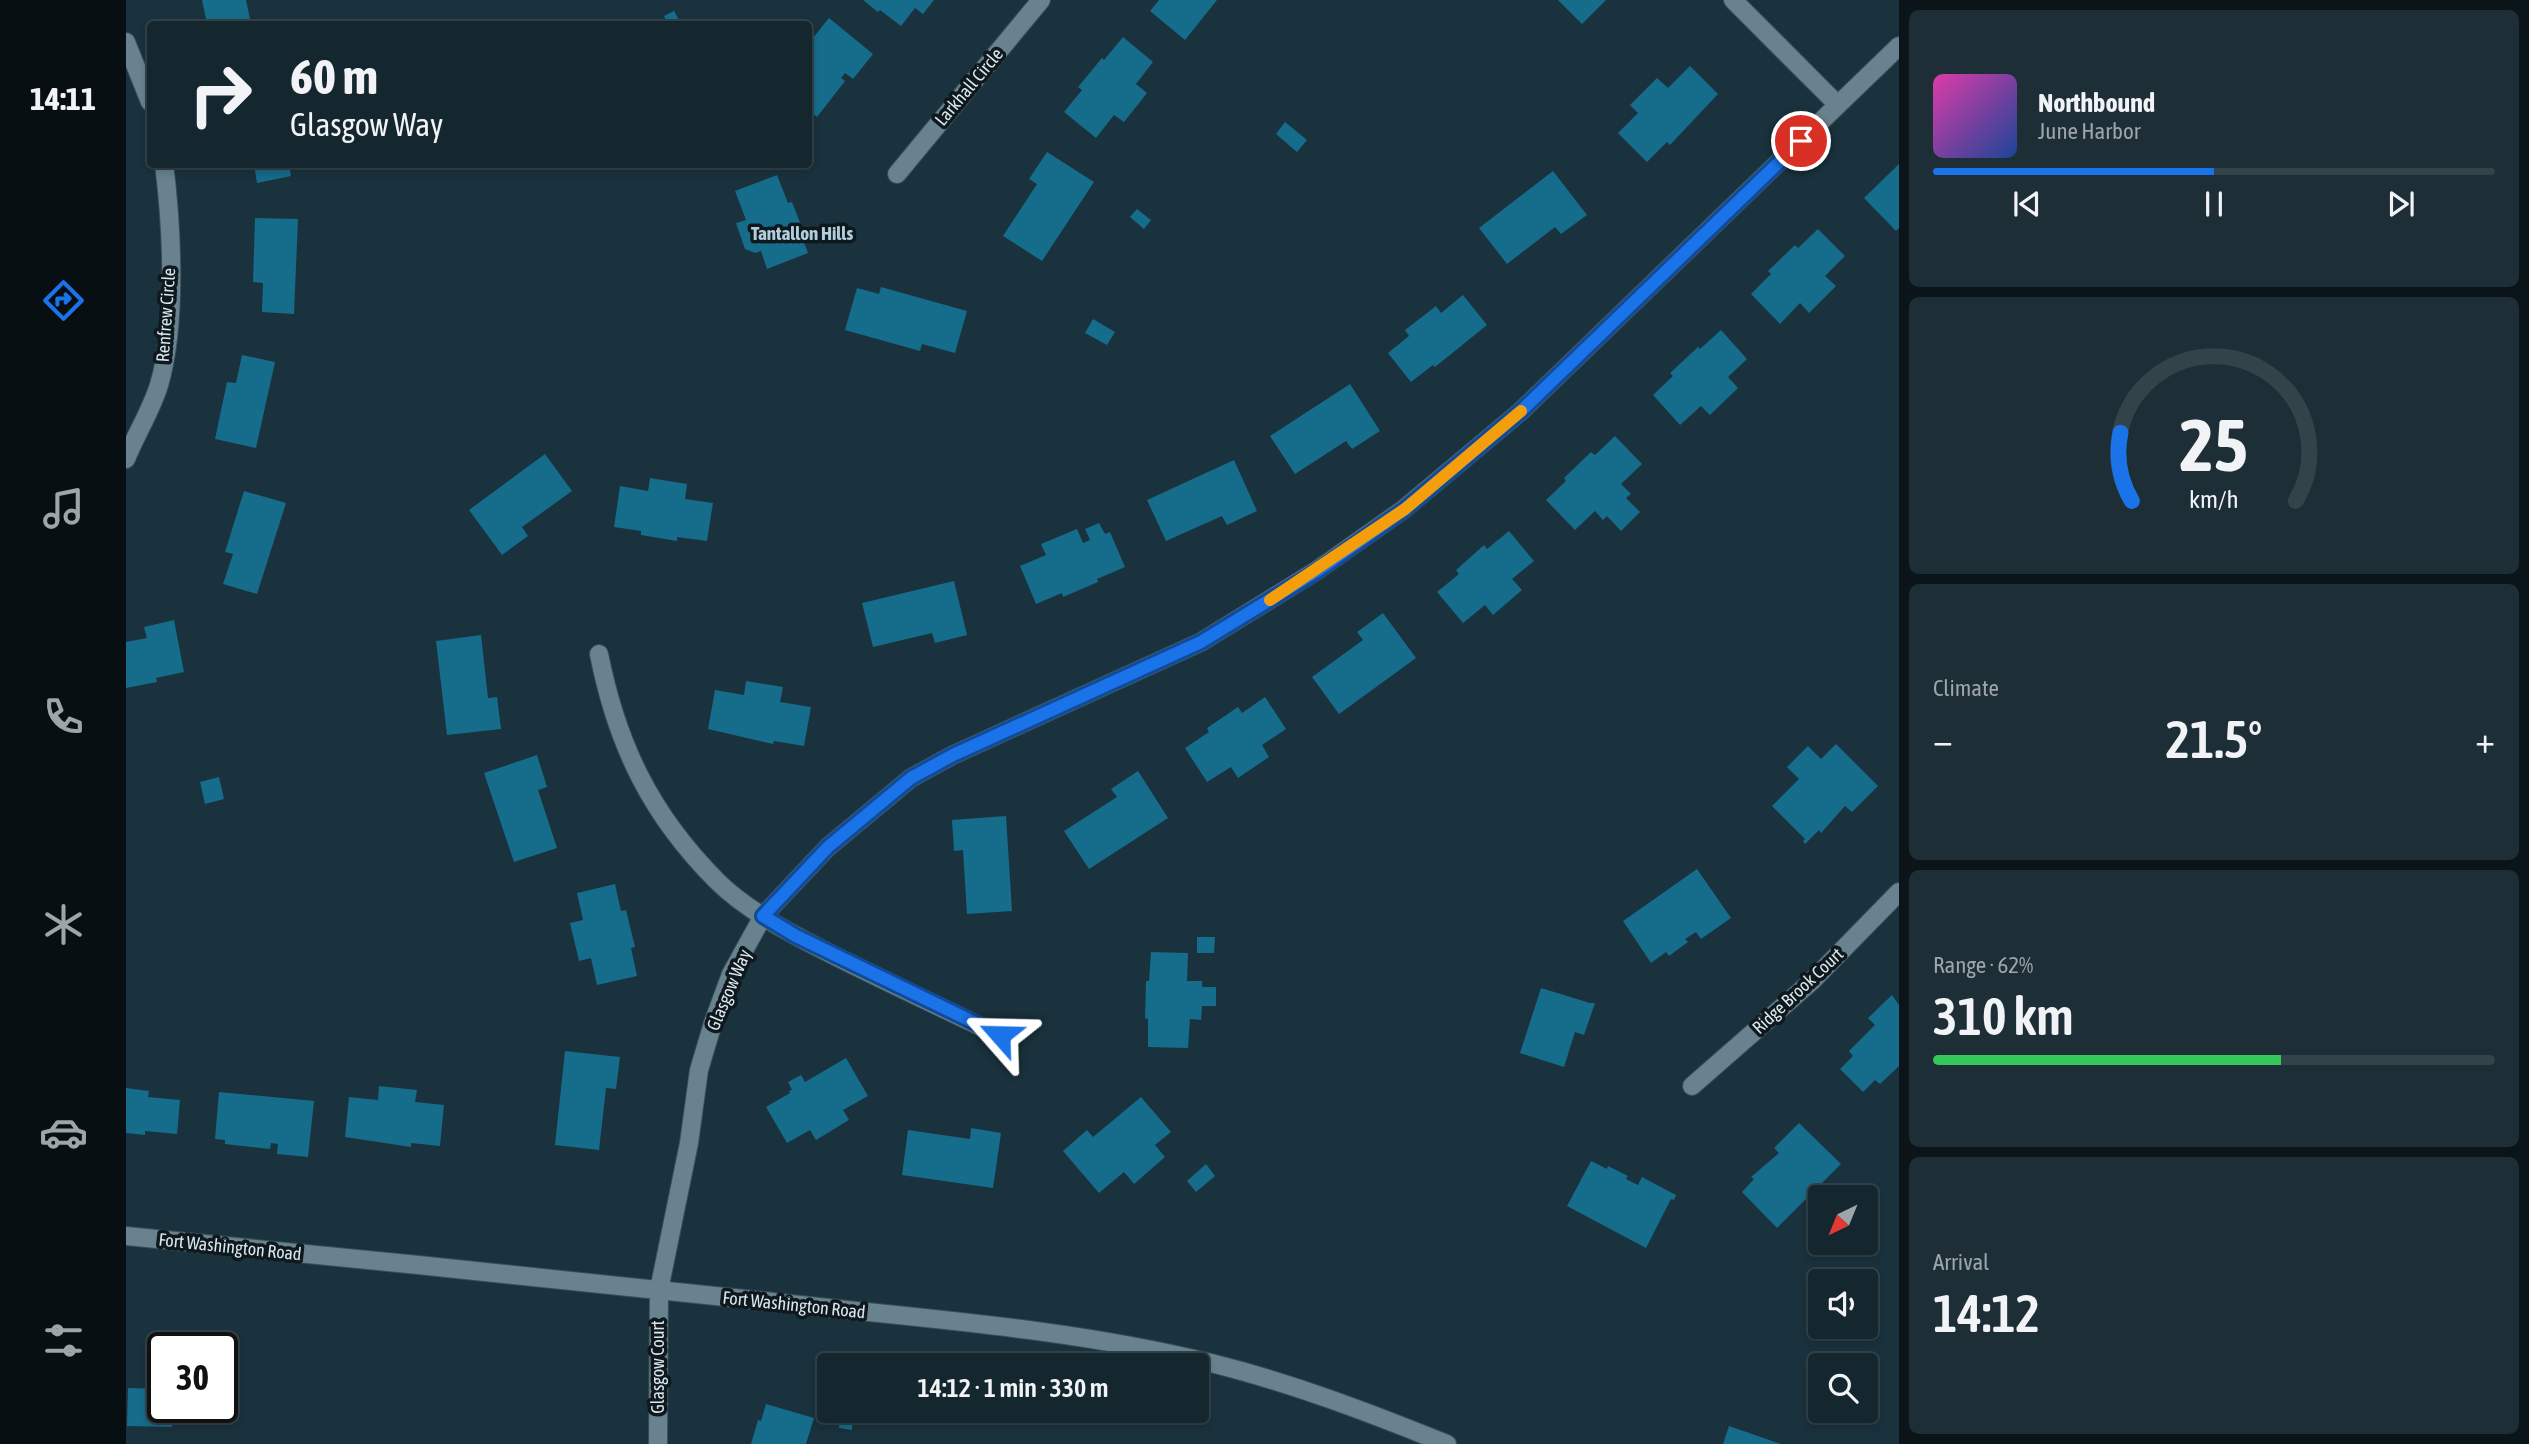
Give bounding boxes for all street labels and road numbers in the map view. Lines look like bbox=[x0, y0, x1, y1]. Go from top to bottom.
street label: Larkhall Circle bbox=[930, 44, 1007, 130]
street label: Renfrew Circle bbox=[152, 267, 179, 363]
street label: Ridge Brook Court bbox=[1748, 943, 1847, 1038]
street label: Glasgow Way bbox=[702, 946, 755, 1034]
street label: Fort Washington Road bbox=[157, 1229, 303, 1264]
street label: Fort Washington Road bbox=[721, 1287, 867, 1322]
street label: Glasgow Court bbox=[647, 1320, 668, 1414]

